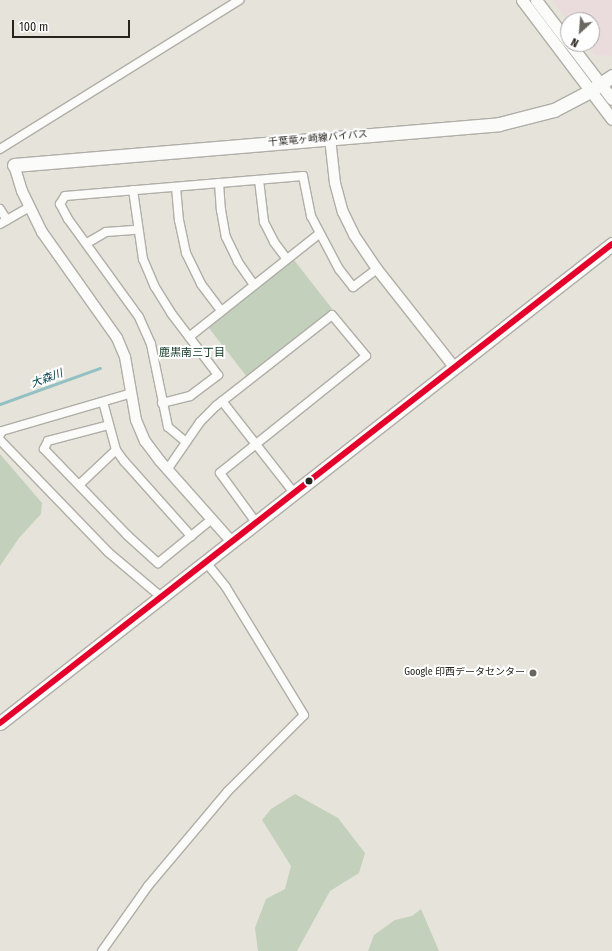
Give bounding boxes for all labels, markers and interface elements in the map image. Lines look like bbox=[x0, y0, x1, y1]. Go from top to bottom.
scale bar bbox=[14, 12, 132, 38]
north arrow bbox=[560, 12, 600, 52]
text: 100 m bbox=[19, 20, 48, 34]
text: N bbox=[569, 35, 581, 50]
street label: 千葉竜ヶ崎線バイパス bbox=[268, 129, 368, 149]
district label: 鹿黒南三丁目 bbox=[159, 346, 225, 360]
water label: 大森川 bbox=[29, 367, 65, 391]
unlabelled marker bbox=[304, 476, 314, 486]
place label: Google 印西データセンター bbox=[404, 667, 525, 679]
marker: Google 印西データセンター bbox=[528, 668, 538, 678]

